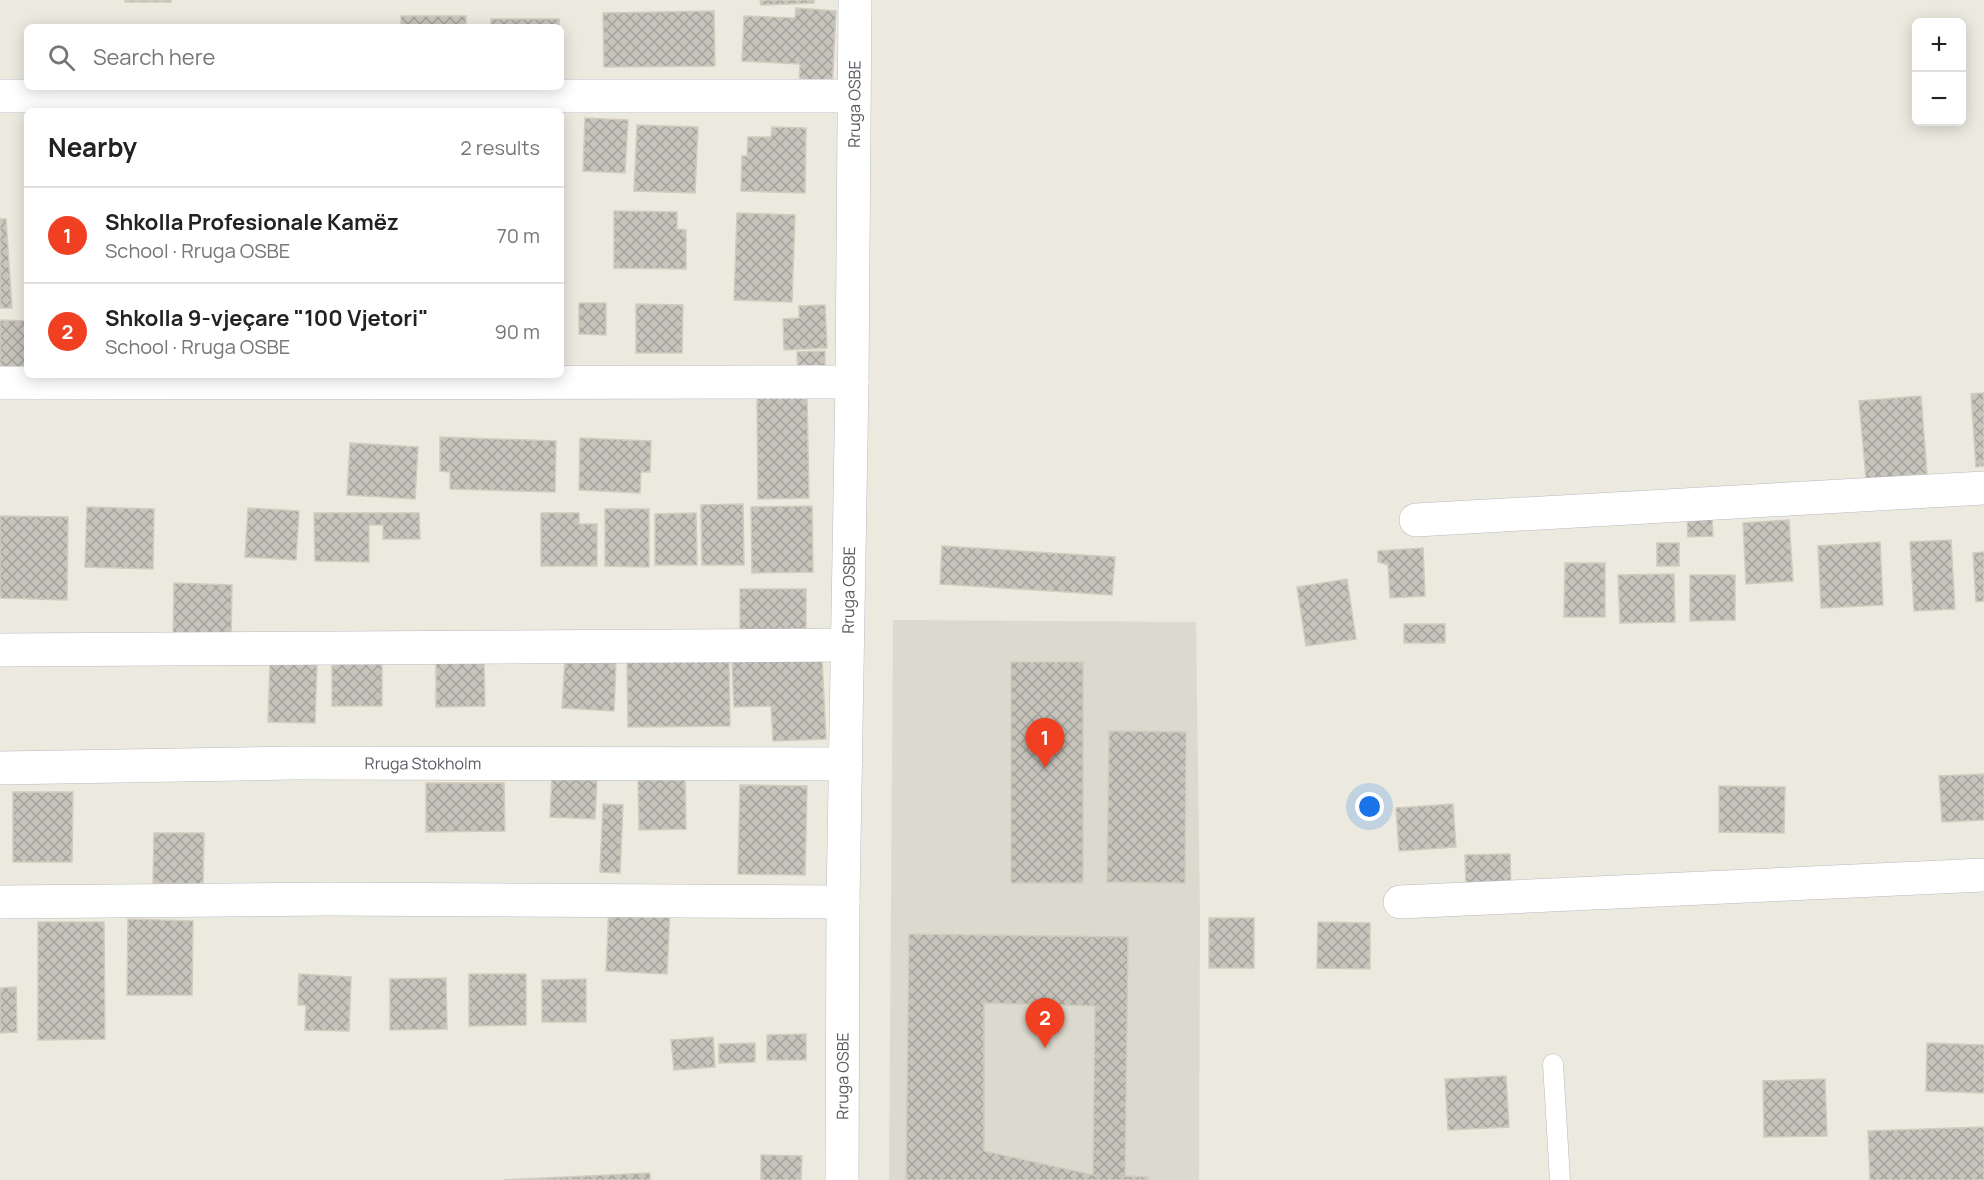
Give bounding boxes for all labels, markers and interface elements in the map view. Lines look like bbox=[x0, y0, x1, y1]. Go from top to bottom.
map controls bbox=[1912, 18, 1966, 126]
button: + bbox=[1912, 18, 1966, 72]
search box bbox=[24, 24, 564, 90]
icon: search bbox=[45, 41, 78, 74]
text: Search here bbox=[93, 42, 215, 72]
street label: Rruga OSBE bbox=[843, 60, 866, 148]
button: − bbox=[1912, 72, 1966, 126]
text: Nearby bbox=[48, 129, 137, 165]
text: 2 results bbox=[460, 134, 540, 161]
text: Shkolla Profesionale Kamëz bbox=[105, 207, 399, 237]
text: 1 bbox=[63, 222, 72, 249]
text: 70 m bbox=[497, 222, 540, 249]
text: School · Rruga OSBE bbox=[105, 237, 290, 264]
text: Shkolla 9-vjeçare "100 Vjetori" bbox=[105, 303, 429, 333]
text: 2 bbox=[62, 318, 73, 345]
text: 90 m bbox=[494, 318, 540, 345]
text: School · Rruga OSBE bbox=[105, 333, 290, 360]
street label: Rruga OSBE bbox=[837, 546, 860, 634]
pin: 1 bbox=[1026, 718, 1064, 768]
street label: Rruga Stokholm bbox=[365, 752, 481, 774]
your location bbox=[1355, 792, 1384, 821]
pin: 2 bbox=[1026, 998, 1064, 1048]
street label: Rruga OSBE bbox=[831, 1032, 854, 1120]

